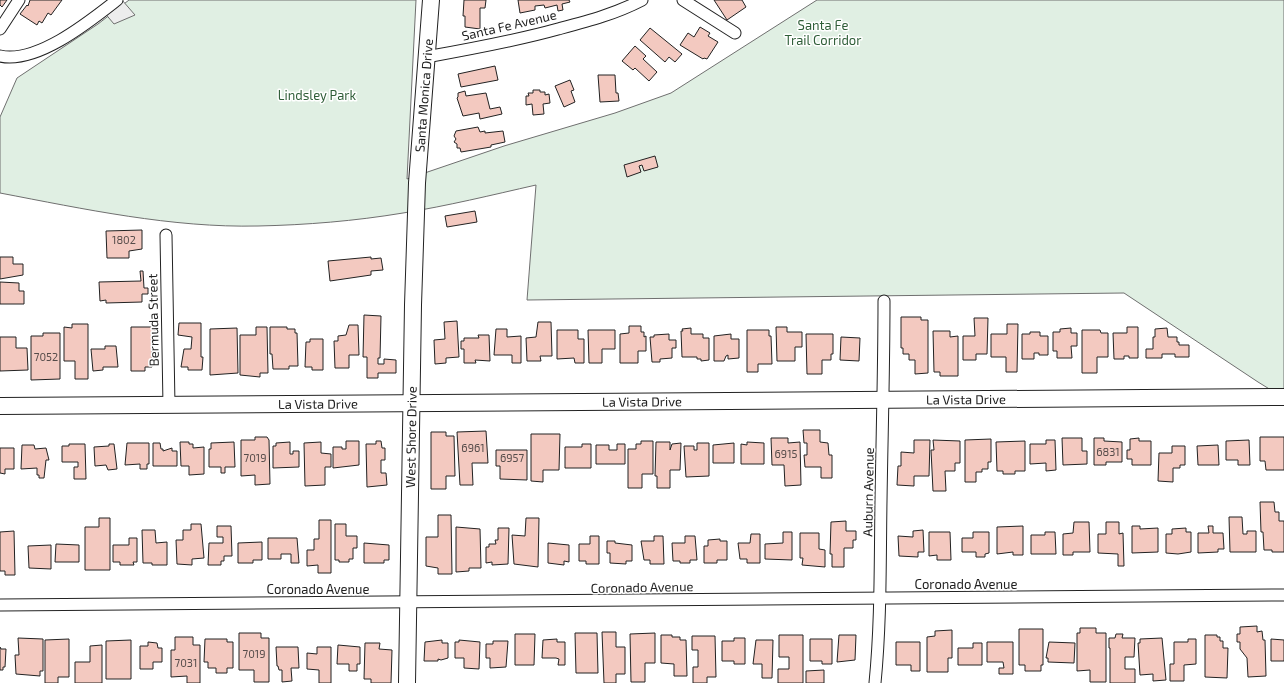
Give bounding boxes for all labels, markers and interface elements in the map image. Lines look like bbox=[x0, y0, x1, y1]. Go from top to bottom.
street label: Santa Fe Avenue bbox=[460, 6, 558, 44]
park label: Santa Fe Trail Corridor bbox=[785, 17, 861, 48]
street label: Santa Monica Drive bbox=[411, 38, 436, 153]
park label: Lindsley Park bbox=[278, 87, 357, 103]
house number: 1802 bbox=[112, 233, 136, 246]
street label: Bermuda Street bbox=[144, 273, 162, 366]
house number: 7052 bbox=[34, 350, 58, 363]
street label: West Shore Drive bbox=[402, 386, 420, 488]
street label: La Vista Drive bbox=[926, 391, 1006, 408]
street label: La Vista Drive bbox=[602, 393, 682, 410]
street label: La Vista Drive bbox=[278, 395, 358, 412]
house number: 6961 bbox=[461, 441, 485, 454]
house number: 6831 bbox=[1096, 445, 1120, 458]
house number: 6915 bbox=[775, 447, 798, 460]
street label: Auburn Avenue bbox=[859, 447, 877, 537]
house number: 7019 bbox=[244, 451, 266, 464]
house number: 6957 bbox=[500, 451, 524, 464]
street label: Coronado Avenue bbox=[915, 576, 1017, 592]
street label: Coronado Avenue bbox=[590, 578, 694, 596]
street label: Coronado Avenue bbox=[267, 581, 369, 597]
house number: 7019 bbox=[243, 647, 265, 660]
house number: 7031 bbox=[175, 656, 197, 669]

